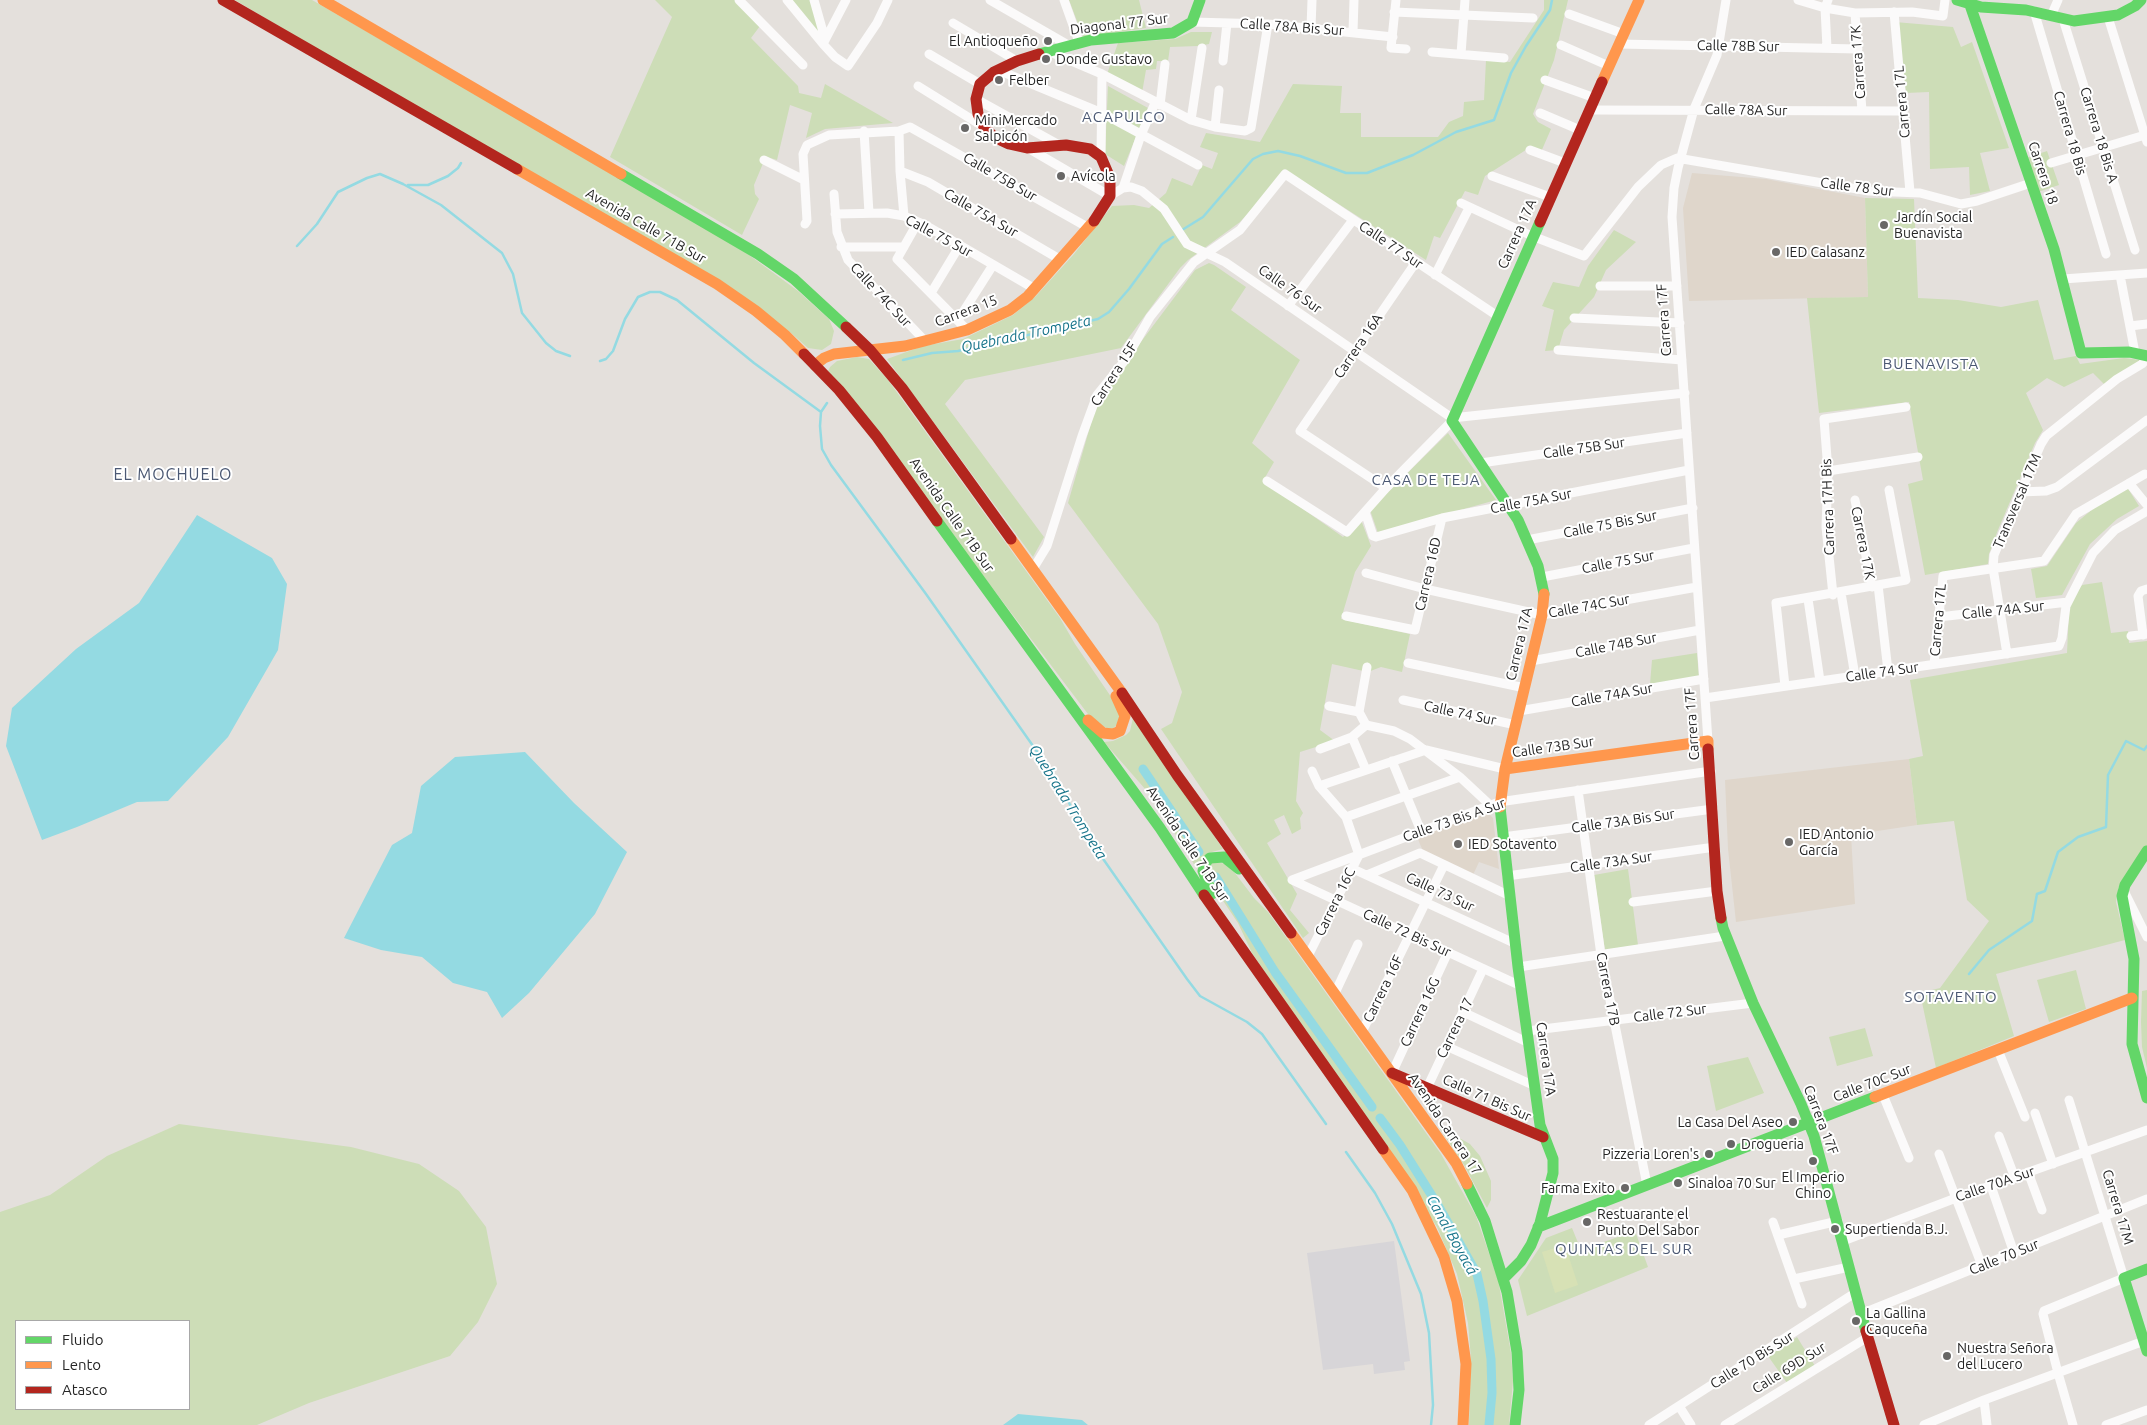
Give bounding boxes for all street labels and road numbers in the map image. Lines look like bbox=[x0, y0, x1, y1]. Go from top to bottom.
street label: Diagonal 77 Sur bbox=[1069, 10, 1169, 38]
street label: Calle 78A Bis Sur bbox=[1239, 15, 1345, 39]
street label: Carrera 17K bbox=[1847, 24, 1869, 100]
street label: Calle 78B Sur bbox=[1697, 37, 1779, 55]
street label: Carrera 17L bbox=[1890, 65, 1914, 139]
street label: Carrera 18 Bis A bbox=[2076, 85, 2122, 185]
street label: Carrera 18 Bis bbox=[2050, 89, 2090, 177]
street label: Calle 78A Sur bbox=[1704, 101, 1788, 119]
street label: Carrera 18 bbox=[2024, 139, 2062, 207]
street label: Calle 75B Sur bbox=[960, 149, 1040, 205]
street label: Calle 78 Sur bbox=[1819, 174, 1895, 200]
street label: Avenida Calle 71B Sur bbox=[583, 185, 709, 267]
street label: Calle 75A Sur bbox=[941, 185, 1021, 241]
street label: Carrera 17A bbox=[1494, 196, 1540, 272]
street label: Calle 75 Sur bbox=[903, 211, 975, 261]
street label: Calle 77 Sur bbox=[1356, 217, 1426, 273]
street label: Calle 74C Sur bbox=[847, 259, 915, 331]
street label: Calle 76 Sur bbox=[1255, 261, 1325, 317]
street label: Carrera 17F bbox=[1653, 283, 1675, 357]
street label: Carrera 15 bbox=[932, 291, 1000, 331]
street label: Carrera 16A bbox=[1330, 310, 1386, 382]
street label: Carrera 15F bbox=[1087, 339, 1141, 409]
street label: Calle 75B Sur bbox=[1542, 434, 1626, 462]
street label: Transversal 17M bbox=[1989, 451, 2045, 551]
street label: Avenida Calle 71B Sur bbox=[906, 454, 998, 576]
street label: Carrera 17H Bis bbox=[1818, 458, 1838, 556]
street label: Calle 75A Sur bbox=[1489, 485, 1573, 517]
street label: Carrera 17K bbox=[1848, 505, 1878, 581]
street label: Calle 75 Bis Sur bbox=[1562, 507, 1658, 541]
street label: Carrera 16D bbox=[1411, 535, 1445, 613]
street label: Calle 75 Sur bbox=[1580, 547, 1656, 577]
street label: Carrera 17L bbox=[1926, 583, 1950, 657]
street label: Calle 74C Sur bbox=[1547, 591, 1631, 621]
street label: Calle 74A Sur bbox=[1961, 597, 2045, 623]
street label: Carrera 17A bbox=[1502, 606, 1536, 682]
street label: Calle 74B Sur bbox=[1574, 629, 1658, 661]
street label: Calle 74 Sur bbox=[1844, 659, 1920, 685]
street label: Calle 74A Sur bbox=[1570, 680, 1654, 710]
street label: Carrera 17F bbox=[1681, 687, 1703, 761]
street label: Calle 74 Sur bbox=[1422, 697, 1498, 729]
street label: Calle 73B Sur bbox=[1511, 733, 1595, 761]
street label: Avenida Calle 71B Sur bbox=[1143, 783, 1233, 905]
street label: Calle 73 Bis A Sur bbox=[1400, 795, 1508, 845]
street label: Calle 73A Bis Sur bbox=[1570, 805, 1676, 837]
street label: Calle 73A Sur bbox=[1569, 848, 1653, 876]
street label: Carrera 16C bbox=[1311, 865, 1359, 939]
street label: Calle 73 Sur bbox=[1403, 869, 1477, 915]
street label: Calle 72 Bis Sur bbox=[1360, 905, 1454, 961]
street label: Carrera 17B bbox=[1593, 951, 1623, 1027]
street label: Carrera 16F bbox=[1359, 953, 1407, 1025]
street label: Carrera 16G bbox=[1397, 975, 1443, 1049]
street label: Carrera 17 bbox=[1433, 995, 1477, 1061]
street label: Calle 72 Sur bbox=[1632, 1000, 1708, 1026]
street label: Carrera 17A bbox=[1532, 1021, 1560, 1097]
street label: Calle 70C Sur bbox=[1831, 1060, 1913, 1106]
street label: Avenida Carrera 17 bbox=[1405, 1070, 1485, 1178]
street label: Calle 71 Bis Sur bbox=[1440, 1071, 1534, 1125]
street label: Carrera 17F bbox=[1800, 1083, 1842, 1157]
street label: Calle 70A Sur bbox=[1953, 1163, 2037, 1205]
street label: Carrera 17M bbox=[2099, 1167, 2137, 1247]
street label: Calle 70 Sur bbox=[1967, 1235, 2041, 1279]
street label: Calle 70 Bis Sur bbox=[1707, 1328, 1797, 1392]
street label: Calle 69D Sur bbox=[1749, 1339, 1829, 1397]

